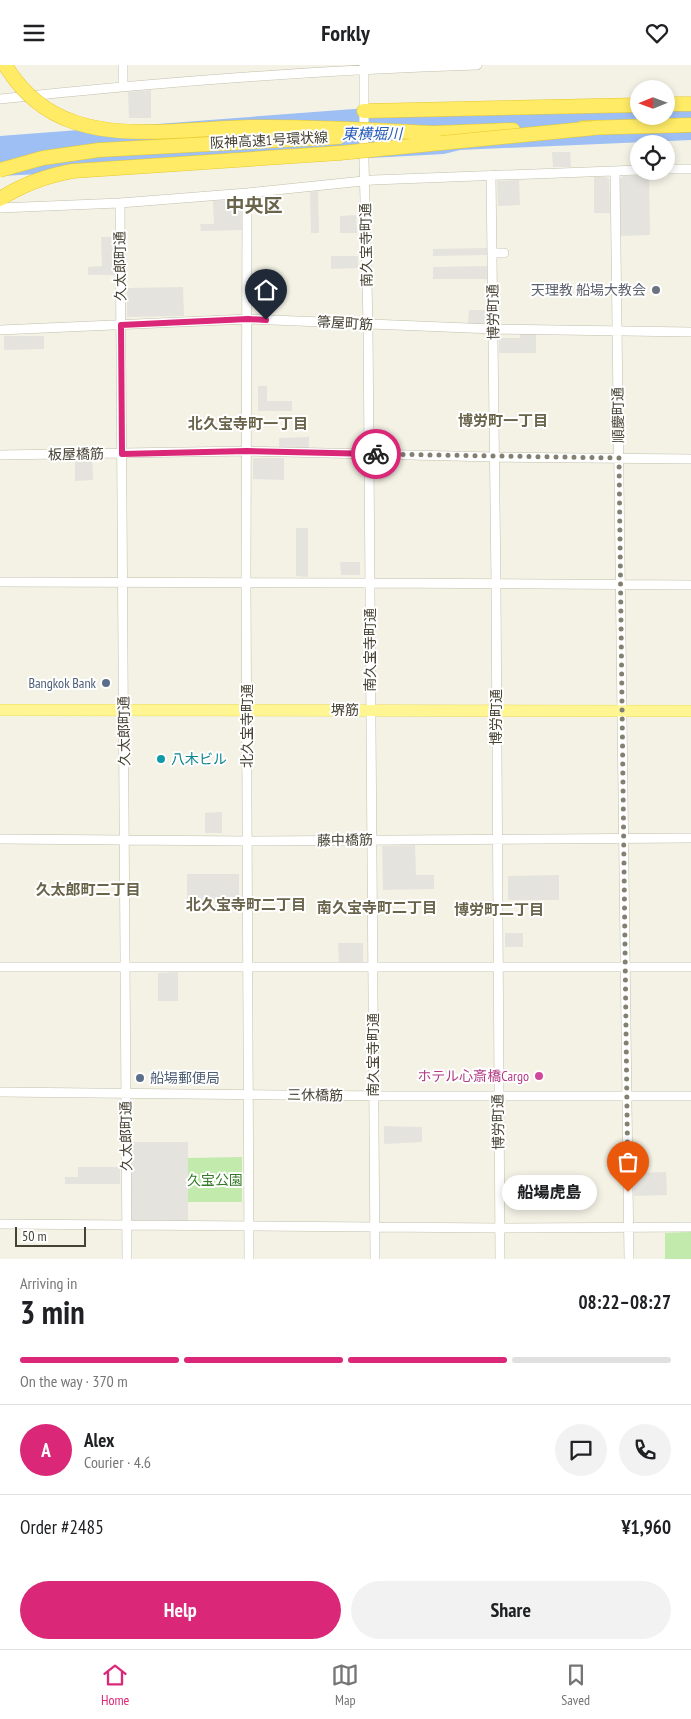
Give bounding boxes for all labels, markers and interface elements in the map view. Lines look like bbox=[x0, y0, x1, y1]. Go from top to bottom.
icon: menu bbox=[20, 19, 48, 47]
text: Forkly bbox=[321, 19, 370, 47]
icon: heart bbox=[643, 19, 671, 47]
north arrow bbox=[630, 80, 675, 125]
map controls bbox=[630, 80, 675, 180]
water label: 東横堀川 bbox=[342, 124, 404, 143]
street label: 阪神高速1号環状線 bbox=[209, 128, 329, 152]
button: locate bbox=[630, 135, 675, 180]
district label: 中央区 bbox=[225, 193, 283, 217]
street label: 南久宝寺町通 bbox=[356, 203, 376, 287]
street label: 久太郎町通 bbox=[110, 231, 130, 301]
pin bbox=[245, 269, 287, 320]
icon: home bbox=[252, 276, 280, 304]
place label: 天理教 船場大教会 bbox=[531, 281, 646, 299]
street label: 博労町通 bbox=[484, 284, 502, 340]
marker: 天理教 船場大教会 bbox=[650, 284, 662, 296]
street label: 箒屋町筋 bbox=[317, 313, 373, 333]
street label: 順慶町通 bbox=[609, 387, 627, 443]
district label: 博労町一丁目 bbox=[458, 411, 548, 430]
district label: 北久宝寺町一丁目 bbox=[188, 414, 308, 433]
courier bbox=[351, 429, 401, 479]
icon: bike bbox=[362, 440, 390, 468]
street label: 板屋橋筋 bbox=[48, 445, 104, 463]
street label: 南久宝寺町通 bbox=[361, 608, 379, 692]
place label: Bangkok Bank bbox=[28, 674, 97, 692]
marker: Bangkok Bank bbox=[100, 677, 112, 689]
street label: 北久宝寺町通 bbox=[238, 684, 256, 768]
street label: 博労町通 bbox=[487, 689, 505, 745]
street label: 久太郎町通 bbox=[114, 696, 134, 766]
street label: 堺筋 bbox=[331, 701, 359, 719]
place label: 八木ビル bbox=[171, 750, 227, 768]
marker: 八木ビル bbox=[155, 753, 167, 765]
street label: 藤中橋筋 bbox=[317, 831, 373, 849]
district label: 久太郎町二丁目 bbox=[35, 880, 141, 899]
district label: 北久宝寺町二丁目 bbox=[186, 895, 306, 914]
district label: 南久宝寺町二丁目 bbox=[317, 898, 437, 917]
district label: 博労町二丁目 bbox=[454, 900, 544, 919]
street label: 南久宝寺町通 bbox=[364, 1013, 382, 1097]
place label: ホテル心斎橋Cargo bbox=[417, 1067, 529, 1085]
place label: 船場郵便局 bbox=[150, 1069, 220, 1087]
marker: ホテル心斎橋Cargo bbox=[533, 1070, 545, 1082]
marker: 船場郵便局 bbox=[134, 1072, 146, 1084]
street label: 三休橋筋 bbox=[287, 1086, 343, 1104]
street label: 博労町通 bbox=[489, 1094, 507, 1150]
street label: 久太郎町通 bbox=[116, 1101, 136, 1171]
pin bbox=[607, 1141, 649, 1192]
icon: bag bbox=[614, 1148, 642, 1176]
park label: 久宝公園 bbox=[187, 1171, 243, 1189]
callout: 船場虎島 bbox=[503, 1175, 598, 1209]
text: 船場虎島 bbox=[517, 1182, 582, 1202]
scale bar bbox=[15, 1224, 86, 1247]
text: 50 m bbox=[22, 1227, 47, 1245]
text: Arriving in bbox=[20, 1273, 77, 1293]
text: 08:22–08:27 bbox=[578, 1290, 671, 1314]
text: 3 min bbox=[20, 1291, 85, 1333]
text: On the way · 370 m bbox=[20, 1371, 128, 1391]
button: chat bbox=[555, 1424, 607, 1476]
button: phone bbox=[619, 1424, 671, 1476]
text: Alex bbox=[84, 1428, 114, 1452]
text: A bbox=[41, 1438, 51, 1462]
text: Courier · 4.6 bbox=[84, 1452, 151, 1472]
text: Order #2485 bbox=[20, 1515, 104, 1539]
text: ¥1,960 bbox=[621, 1515, 671, 1539]
button: Help bbox=[20, 1581, 341, 1639]
button: Share bbox=[351, 1581, 671, 1639]
tab: Home bbox=[101, 1661, 129, 1709]
tab: Map bbox=[331, 1661, 359, 1709]
tab: Saved bbox=[561, 1661, 590, 1709]

